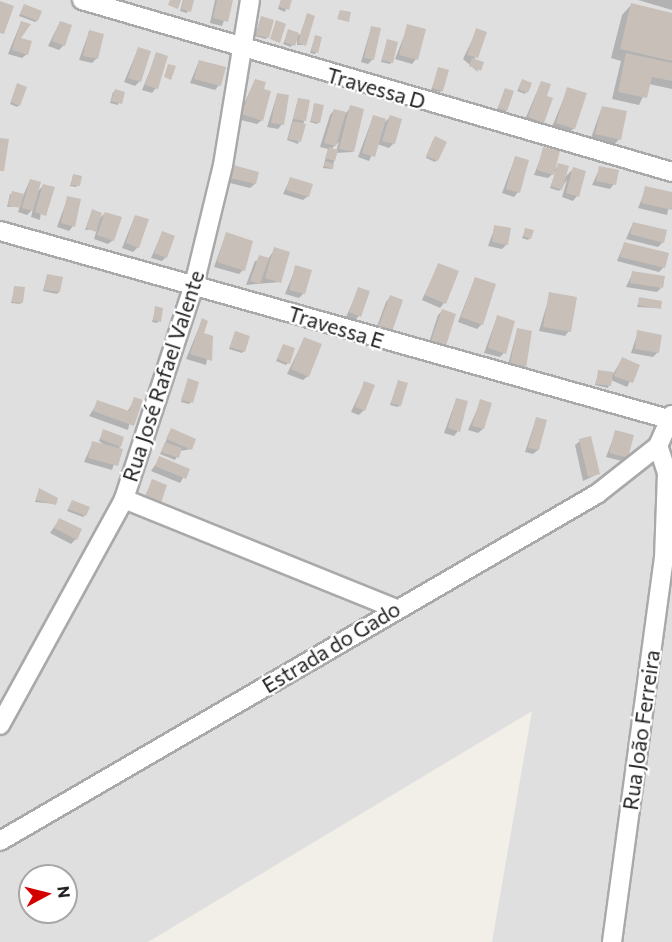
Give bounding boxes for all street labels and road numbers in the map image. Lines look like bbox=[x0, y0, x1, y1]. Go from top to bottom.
street label: Travessa D bbox=[324, 62, 428, 114]
street label: Rua José Rafael Valente bbox=[117, 267, 209, 485]
street label: Travessa E bbox=[285, 301, 387, 353]
street label: Estrada do Gado bbox=[257, 596, 405, 698]
street label: Rua João Ferreira bbox=[617, 648, 665, 812]

